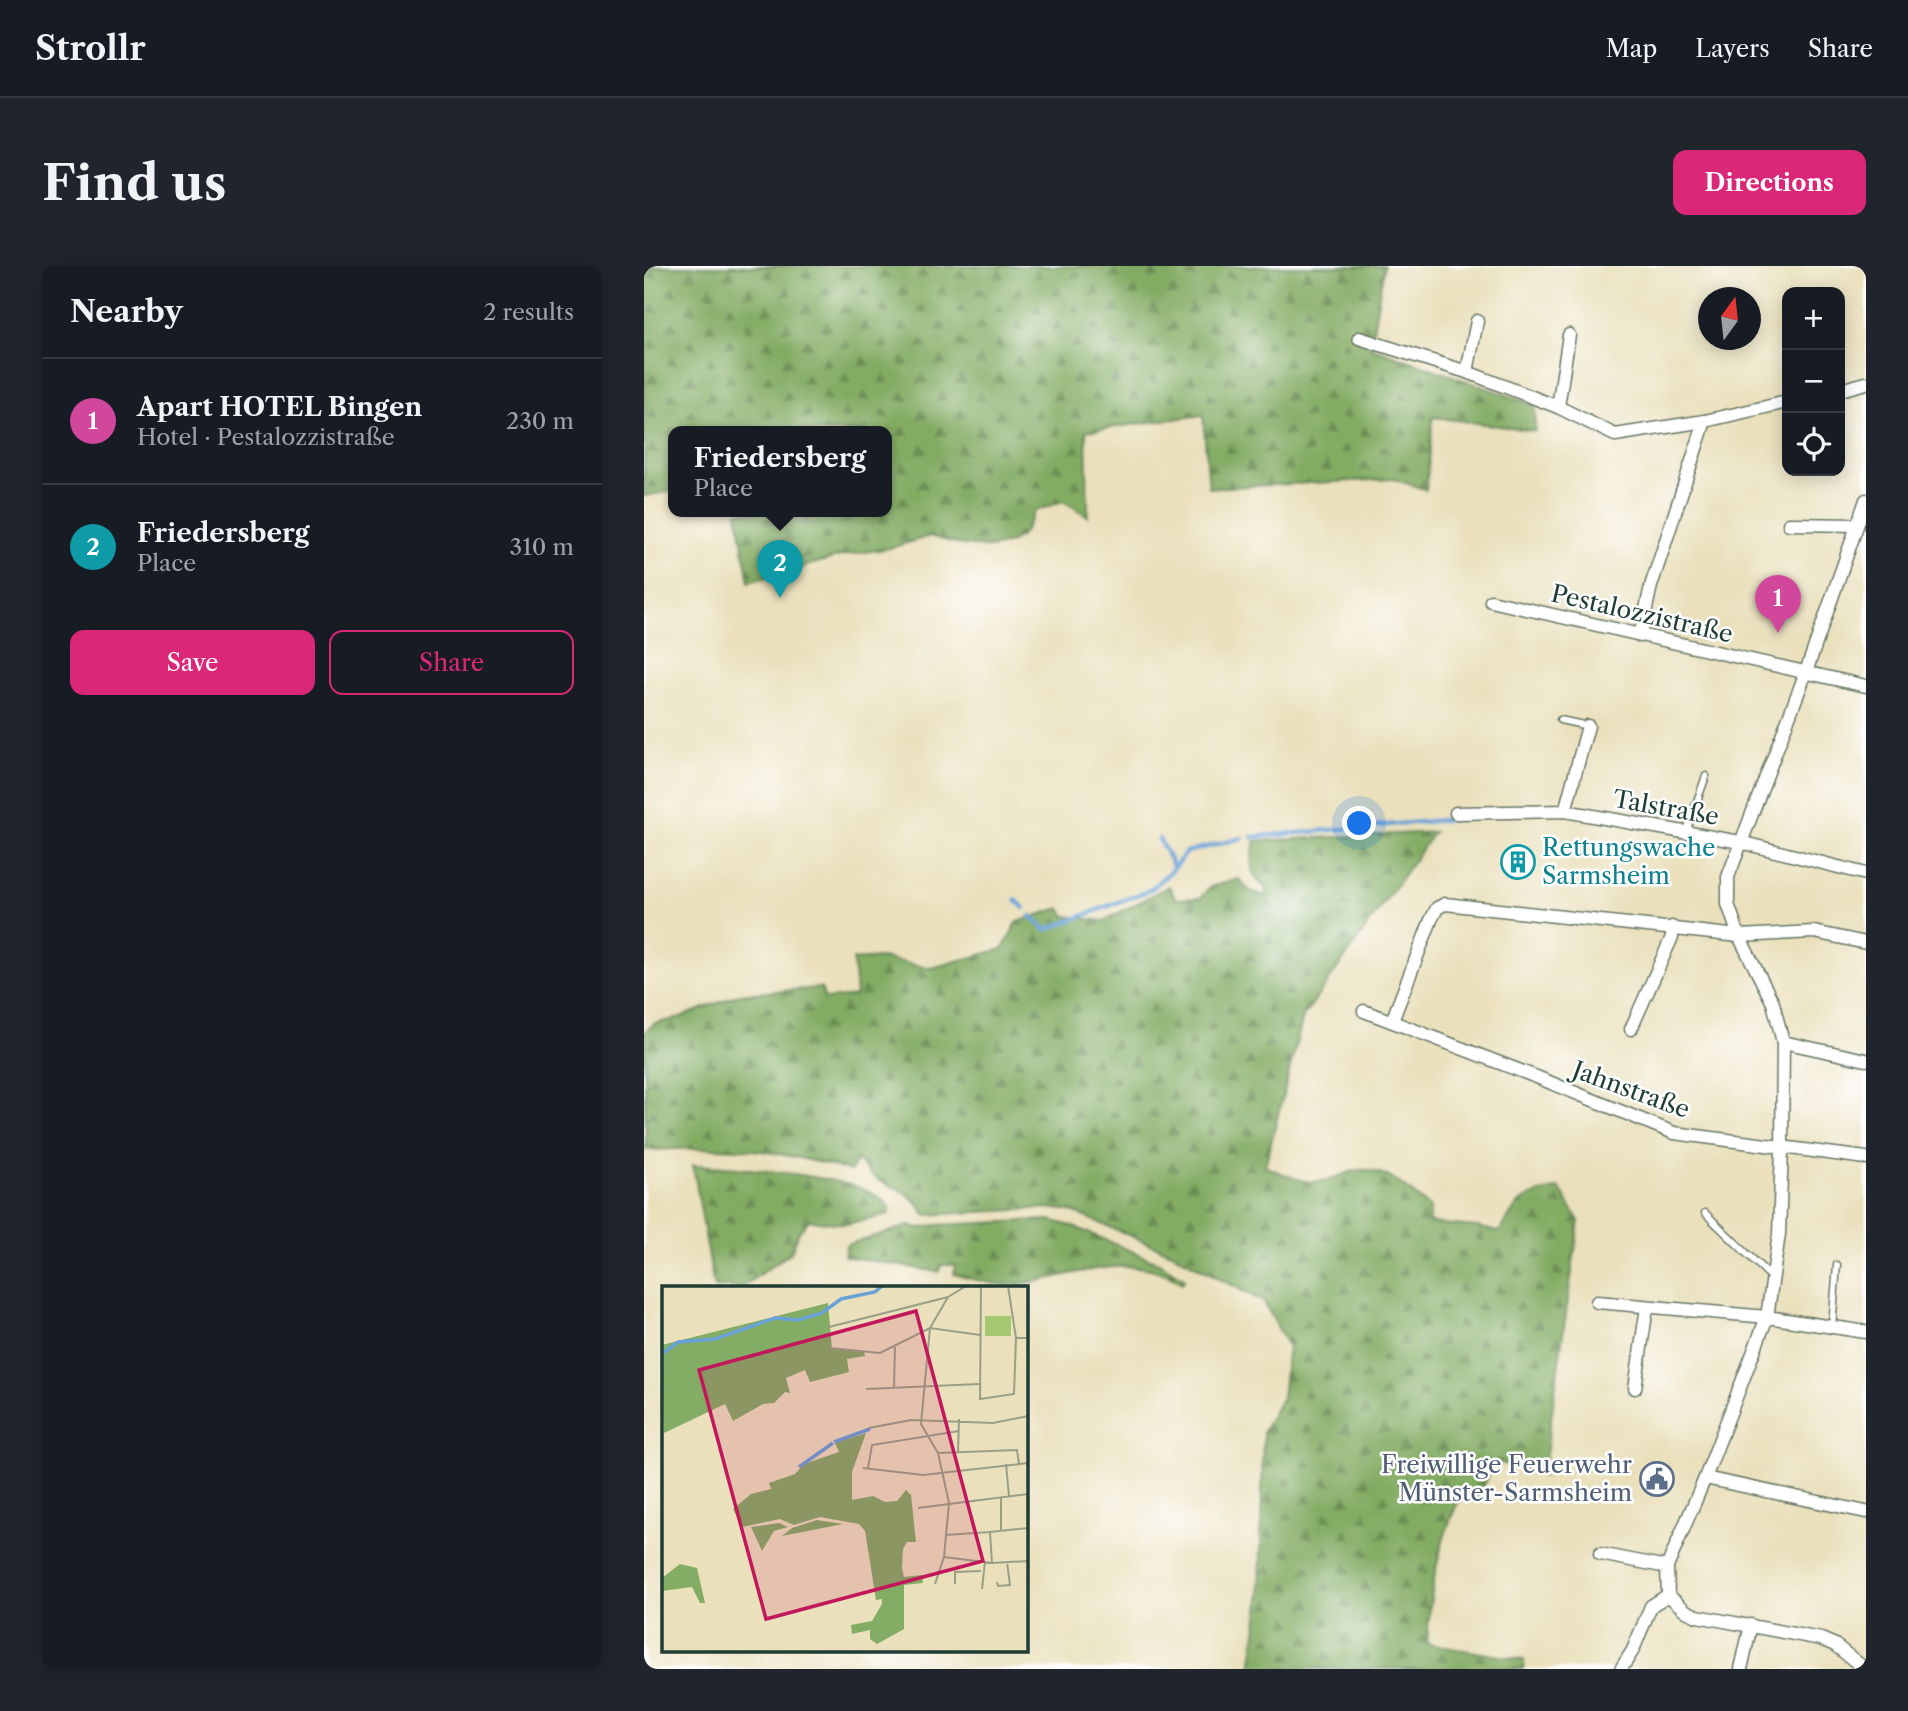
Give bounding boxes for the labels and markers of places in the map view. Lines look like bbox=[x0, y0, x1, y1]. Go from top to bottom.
pin: 2 bbox=[757, 540, 803, 598]
pin: 1 bbox=[1755, 575, 1801, 633]
place label: Rettungswache Sarmsheim bbox=[1542, 833, 1716, 890]
building icon: Rettungswache Sarmsheim bbox=[1499, 843, 1537, 881]
place label: Freiwillige Feuerwehr Münster-Sarmsheim bbox=[1381, 1450, 1632, 1507]
public building icon: Freiwillige Feuerwehr Münster-Sarmsheim bbox=[1638, 1460, 1676, 1498]

